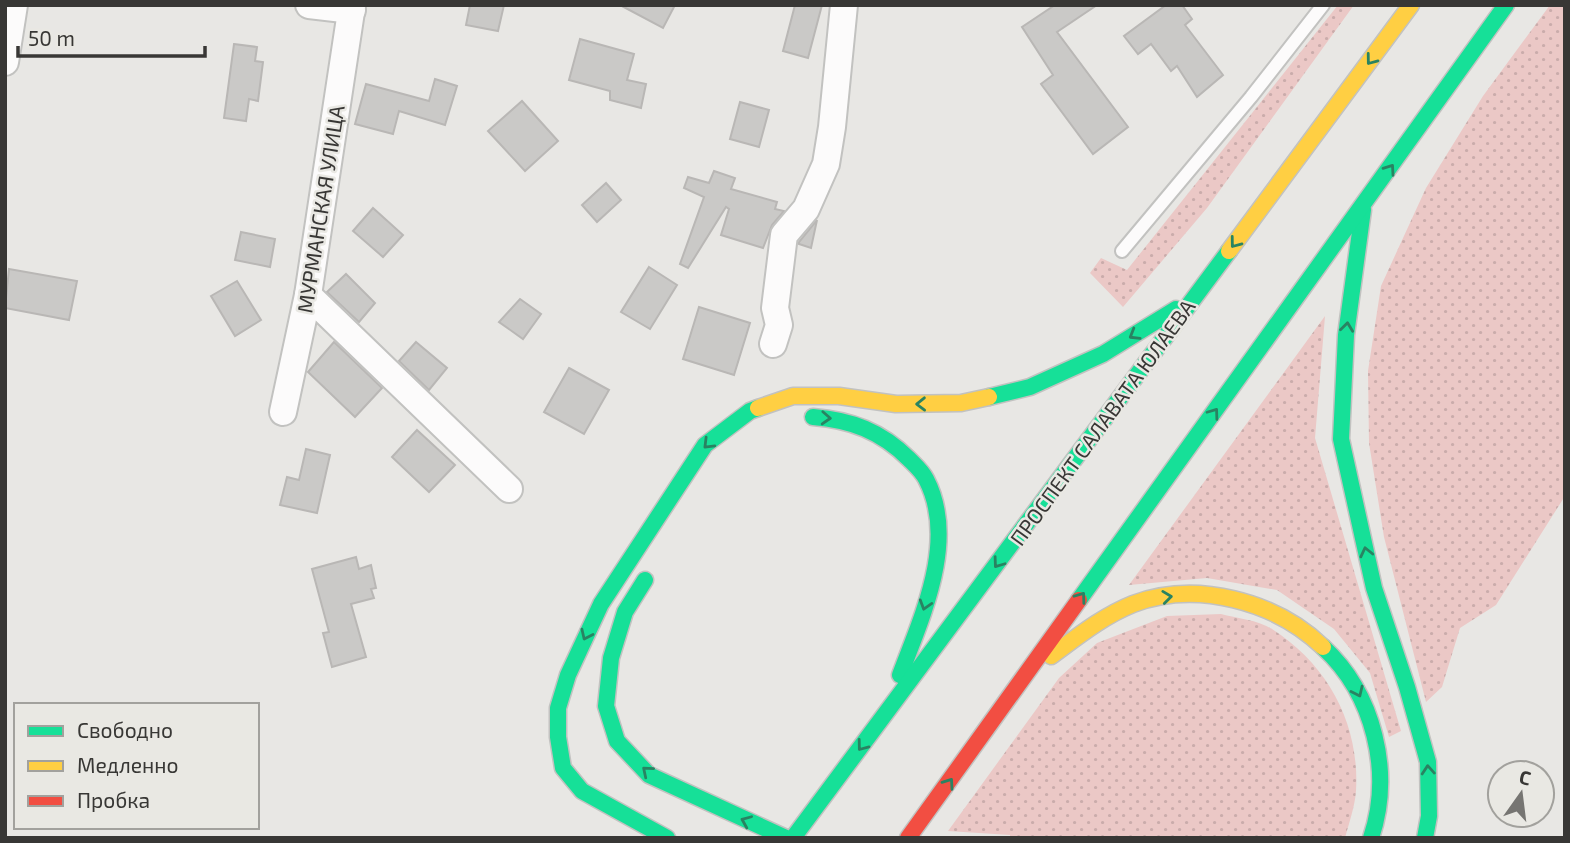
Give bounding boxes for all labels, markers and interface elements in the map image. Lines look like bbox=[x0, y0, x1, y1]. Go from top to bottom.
scale bar bbox=[18, 14, 205, 58]
text: 50 m bbox=[28, 25, 75, 50]
one-way arrow bbox=[1366, 52, 1379, 65]
street label: МУРМАНСКАЯ УЛИЦА bbox=[291, 103, 349, 315]
one-way arrow bbox=[1382, 164, 1394, 177]
one-way arrow bbox=[1231, 235, 1243, 247]
street label: ПРОСПЕКТ САЛАВАТА ЮЛАЕВА bbox=[1004, 294, 1200, 550]
one-way arrow bbox=[1340, 321, 1355, 333]
one-way arrow bbox=[1129, 326, 1142, 339]
one-way arrow bbox=[915, 396, 926, 411]
one-way arrow bbox=[1206, 408, 1218, 421]
one-way arrow bbox=[820, 410, 831, 425]
one-way arrow bbox=[704, 436, 717, 449]
one-way arrow bbox=[1359, 546, 1374, 558]
one-way arrow bbox=[993, 556, 1006, 568]
one-way arrow bbox=[1161, 589, 1173, 604]
one-way arrow bbox=[1073, 593, 1085, 605]
one-way arrow bbox=[919, 599, 933, 611]
one-way arrow bbox=[581, 628, 595, 640]
one-way arrow bbox=[1350, 685, 1364, 697]
legend bbox=[14, 703, 259, 829]
text: Свободно bbox=[77, 717, 173, 742]
one-way arrow bbox=[857, 738, 870, 751]
text: Медленно bbox=[77, 752, 179, 777]
north arrow bbox=[1486, 759, 1556, 829]
one-way arrow bbox=[1421, 764, 1436, 775]
text: С bbox=[1517, 765, 1533, 790]
one-way arrow bbox=[642, 766, 655, 779]
one-way arrow bbox=[941, 778, 953, 791]
text: Пробка bbox=[77, 787, 150, 812]
one-way arrow bbox=[741, 815, 753, 829]

